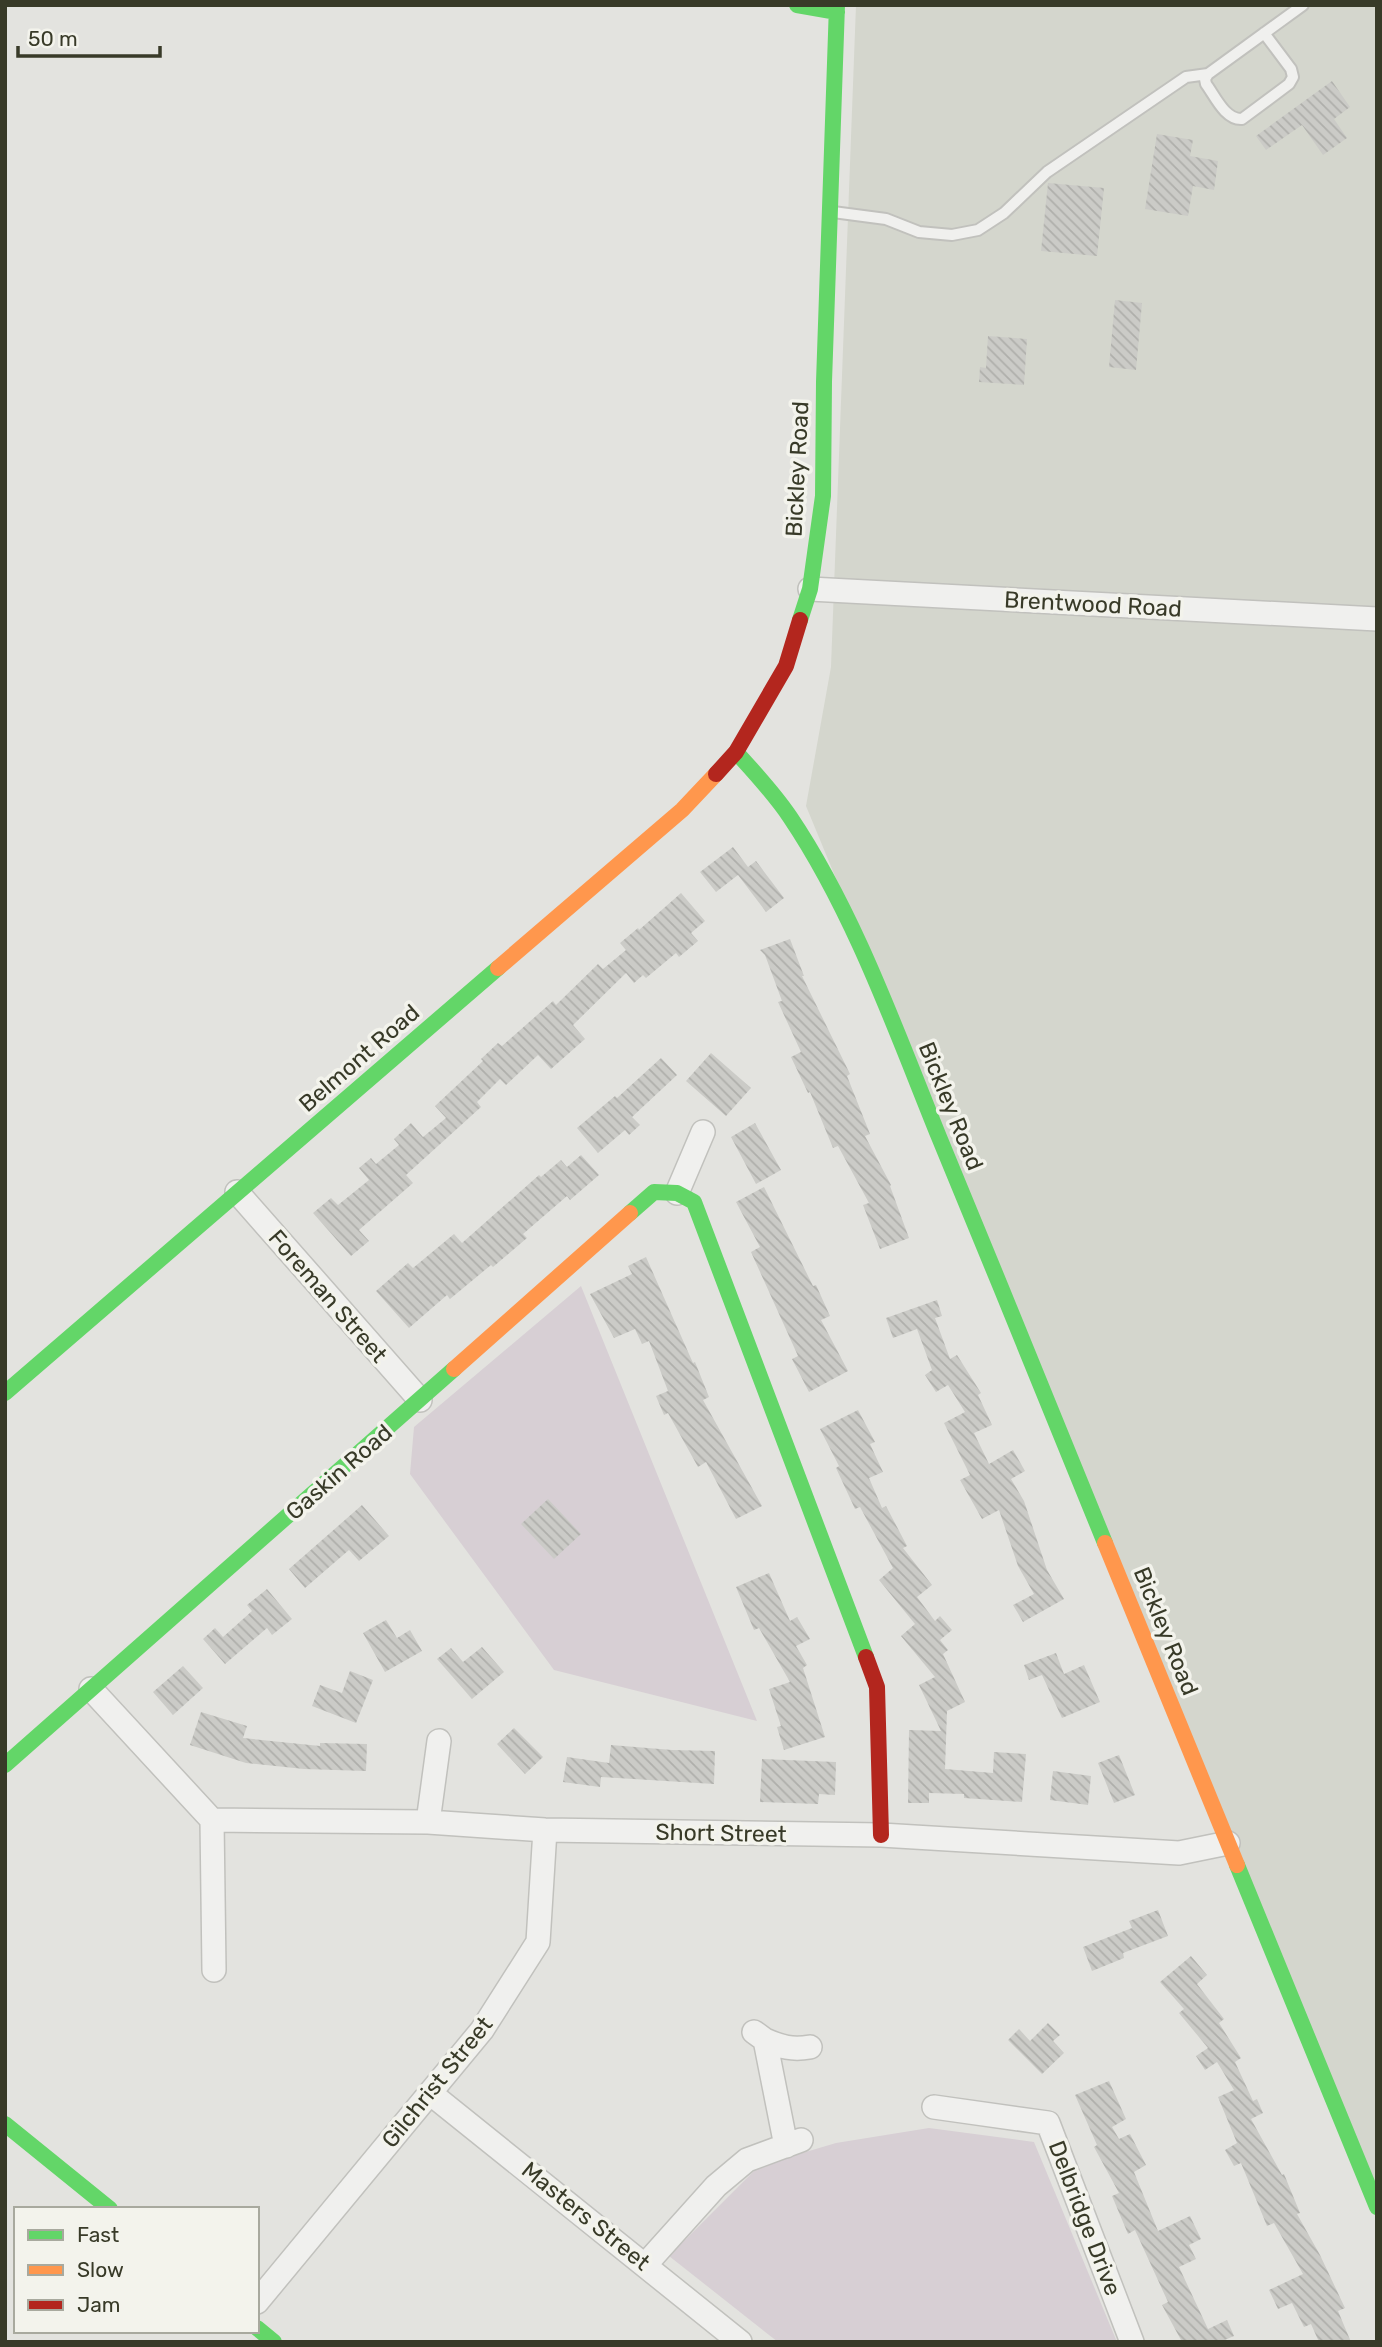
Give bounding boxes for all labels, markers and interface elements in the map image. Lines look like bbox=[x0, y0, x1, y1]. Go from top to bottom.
scale bar bbox=[18, 14, 159, 58]
text: 50 m bbox=[28, 26, 78, 51]
street label: Bickley Road bbox=[779, 400, 815, 538]
street label: Brentwood Road bbox=[1003, 585, 1183, 623]
street label: Belmont Road bbox=[293, 998, 425, 1118]
street label: Bickley Road bbox=[913, 1038, 989, 1174]
street label: Foreman Street bbox=[263, 1224, 393, 1368]
street label: Gaskin Road bbox=[280, 1418, 398, 1526]
street label: Bickley Road bbox=[1128, 1563, 1204, 1699]
street label: Short Street bbox=[655, 1818, 787, 1848]
street label: Gilchrist Street bbox=[376, 2011, 498, 2153]
street label: Delbridge Drive bbox=[1043, 2137, 1127, 2299]
street label: Masters Street bbox=[516, 2156, 656, 2276]
legend bbox=[14, 2207, 259, 2333]
text: Fast bbox=[77, 2222, 119, 2247]
text: Slow bbox=[77, 2257, 124, 2282]
text: Jam bbox=[77, 2292, 121, 2317]

